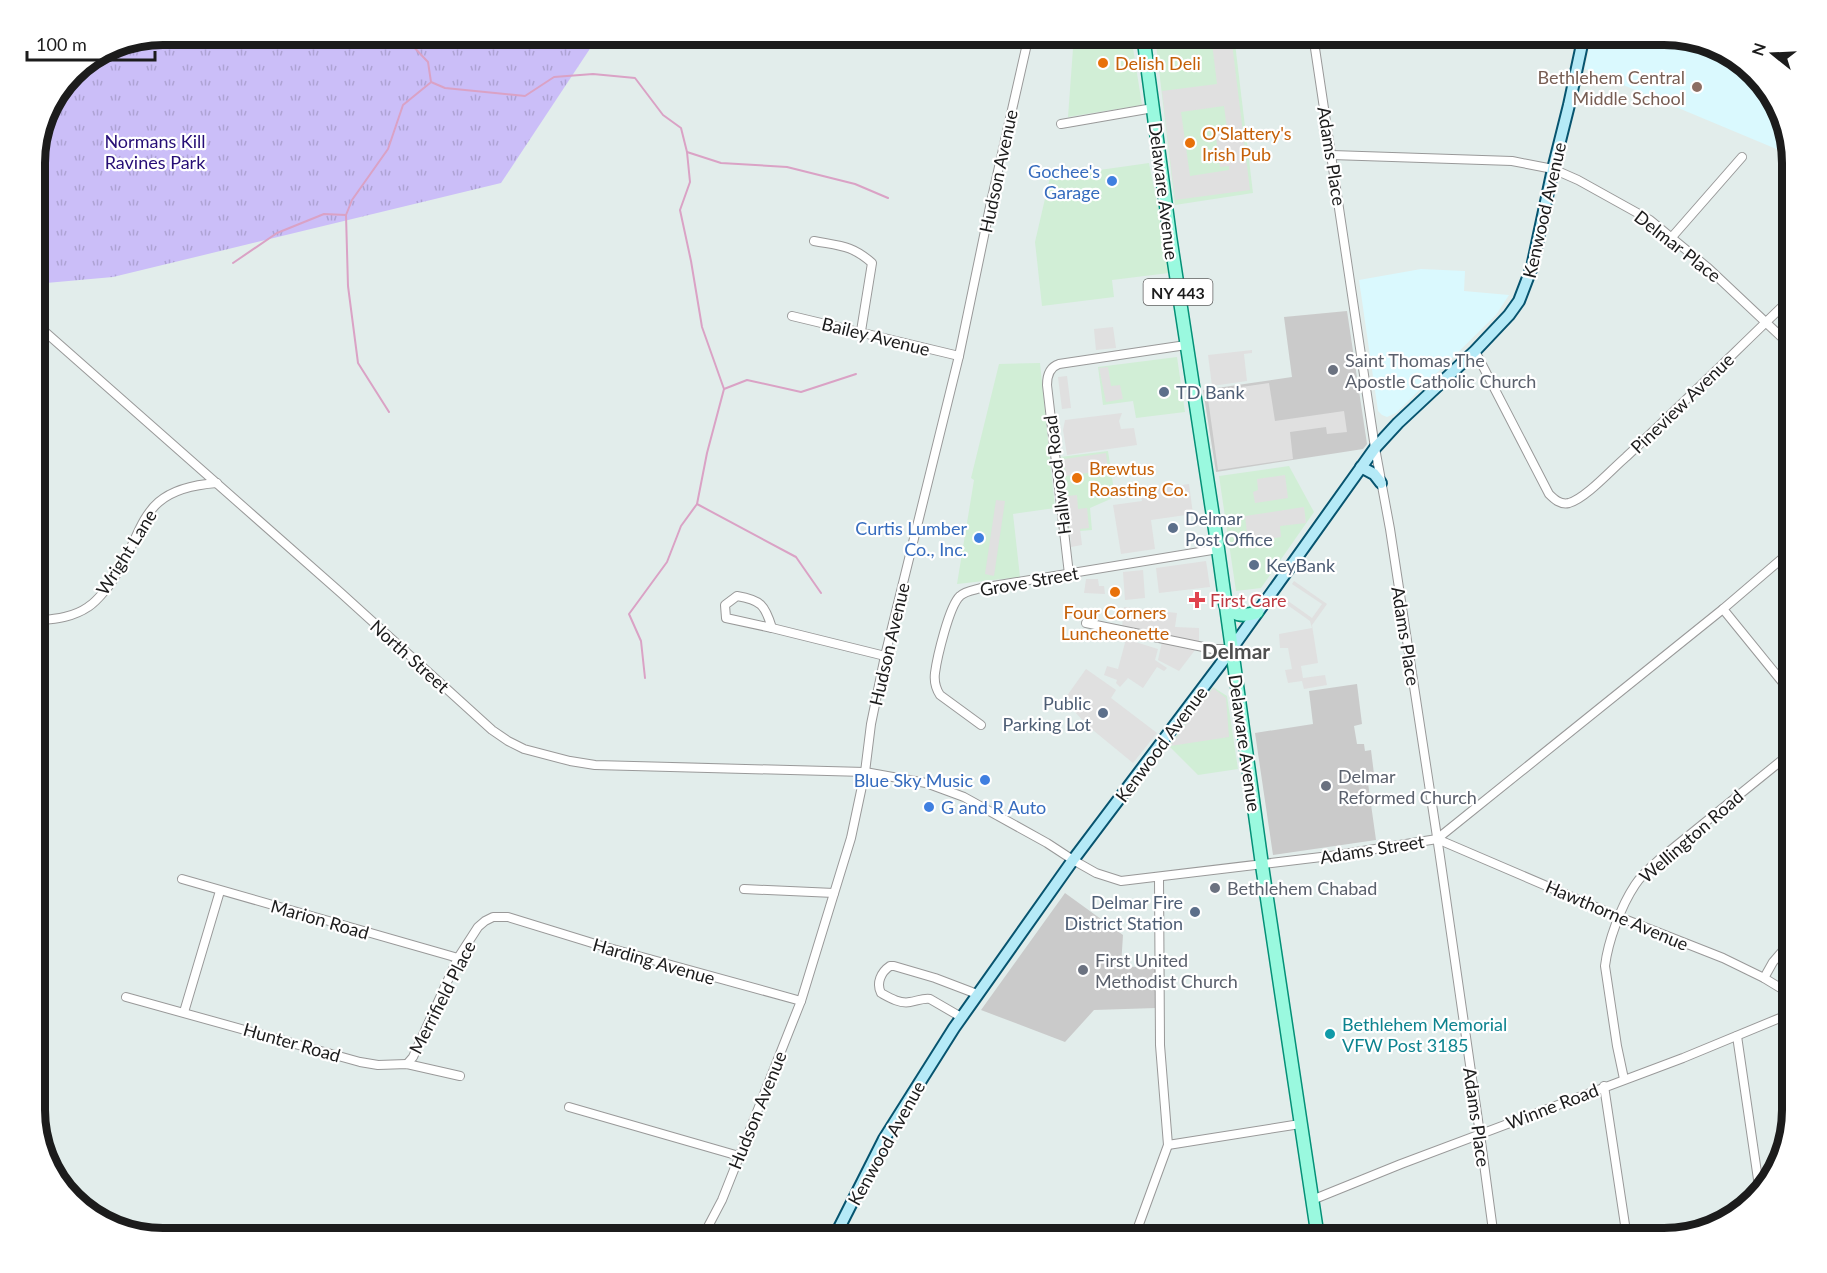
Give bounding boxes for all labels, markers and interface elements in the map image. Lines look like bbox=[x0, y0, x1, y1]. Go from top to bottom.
scale bar bbox=[27, 24, 154, 62]
north arrow bbox=[1743, 24, 1803, 84]
text: 100 m bbox=[36, 33, 87, 55]
text: N bbox=[1747, 40, 1769, 58]
place label: Delish Deli bbox=[1115, 52, 1201, 74]
marker: Delish Deli bbox=[1096, 56, 1110, 70]
place label: Bethlehem Central Middle School bbox=[1538, 66, 1685, 109]
marker: Bethlehem Central Middle School bbox=[1690, 80, 1704, 94]
street label: Adams Place bbox=[1313, 105, 1351, 207]
street label: Hudson Avenue bbox=[974, 107, 1022, 235]
street label: Delaware Avenue bbox=[1145, 121, 1183, 261]
place label: O'Slattery's Irish Pub bbox=[1202, 122, 1292, 165]
park label: Normans Kill Ravines Park bbox=[104, 130, 206, 173]
marker: O'Slattery's Irish Pub bbox=[1183, 136, 1197, 150]
street label: Kenwood Avenue bbox=[1518, 140, 1570, 280]
place label: Gochee's Garage bbox=[1028, 160, 1100, 203]
marker: Gochee's Garage bbox=[1105, 174, 1119, 188]
street label: Delmar Place bbox=[1630, 205, 1726, 287]
road number: NY 443 bbox=[1144, 279, 1212, 305]
street label: Bailey Avenue bbox=[820, 312, 932, 360]
street label: Pineview Avenue bbox=[1626, 348, 1738, 458]
place label: Saint Thomas The Apostle Catholic Church bbox=[1345, 349, 1536, 392]
marker: Saint Thomas The Apostle Catholic Church bbox=[1326, 363, 1340, 377]
place label: TD Bank bbox=[1176, 381, 1245, 403]
marker: TD Bank bbox=[1157, 385, 1171, 399]
street label: Hallwood Road bbox=[1039, 414, 1075, 536]
place label: Brewtus Roasting Co. bbox=[1089, 457, 1188, 500]
marker: Brewtus Roasting Co. bbox=[1070, 471, 1084, 485]
street label: Wright Lane bbox=[91, 505, 161, 599]
place label: Delmar Post Office bbox=[1185, 507, 1273, 550]
place label: Curtis Lumber Co., Inc. bbox=[855, 517, 967, 560]
marker: Delmar Post Office bbox=[1166, 521, 1180, 535]
marker: Curtis Lumber Co., Inc. bbox=[972, 531, 986, 545]
place label: KeyBank bbox=[1266, 554, 1336, 576]
marker: KeyBank bbox=[1247, 558, 1261, 572]
street label: Grove Street bbox=[978, 561, 1081, 600]
street label: Hudson Avenue bbox=[864, 580, 914, 708]
marker: Four Corners Luncheonette bbox=[1108, 585, 1122, 599]
street label: Adams Place bbox=[1387, 585, 1425, 687]
place label: First Care bbox=[1210, 589, 1286, 611]
marker: First Care bbox=[1188, 591, 1206, 609]
place label: Four Corners Luncheonette bbox=[1061, 601, 1169, 644]
street label: North Street bbox=[366, 615, 454, 698]
district label: Delmar bbox=[1202, 638, 1270, 663]
street label: Delaware Avenue bbox=[1224, 673, 1266, 813]
street label: Kenwood Avenue bbox=[1110, 682, 1212, 806]
place label: Public Parking Lot bbox=[1002, 692, 1092, 735]
marker: Public Parking Lot bbox=[1096, 706, 1110, 720]
place label: Delmar Reformed Church bbox=[1338, 765, 1477, 808]
place label: Blue Sky Music bbox=[854, 769, 973, 791]
marker: Blue Sky Music bbox=[978, 773, 992, 787]
marker: Delmar Reformed Church bbox=[1319, 779, 1333, 793]
street label: Wellington Road bbox=[1635, 785, 1747, 887]
place label: G and R Auto bbox=[941, 796, 1046, 818]
marker: G and R Auto bbox=[922, 800, 936, 814]
street label: Adams Street bbox=[1318, 830, 1426, 868]
street label: Hawthorne Avenue bbox=[1542, 875, 1692, 955]
place label: Bethlehem Chabad bbox=[1227, 877, 1377, 899]
marker: Bethlehem Chabad bbox=[1208, 881, 1222, 895]
place label: Delmar Fire District Station bbox=[1064, 891, 1183, 934]
street label: Marion Road bbox=[268, 894, 372, 944]
marker: Delmar Fire District Station bbox=[1188, 905, 1202, 919]
street label: Harding Avenue bbox=[590, 933, 718, 989]
street label: Merrifield Place bbox=[404, 937, 480, 1057]
place label: First United Methodist Church bbox=[1095, 949, 1238, 992]
marker: First United Methodist Church bbox=[1076, 963, 1090, 977]
place label: Bethlehem Memorial VFW Post 3185 bbox=[1342, 1013, 1507, 1056]
street label: Hunter Road bbox=[241, 1018, 343, 1066]
marker: Bethlehem Memorial VFW Post 3185 bbox=[1323, 1027, 1337, 1041]
street label: Hudson Avenue bbox=[723, 1048, 791, 1172]
street label: Adams Place bbox=[1459, 1066, 1495, 1168]
street label: Kenwood Avenue bbox=[843, 1077, 929, 1209]
street label: Winne Road bbox=[1503, 1078, 1601, 1134]

